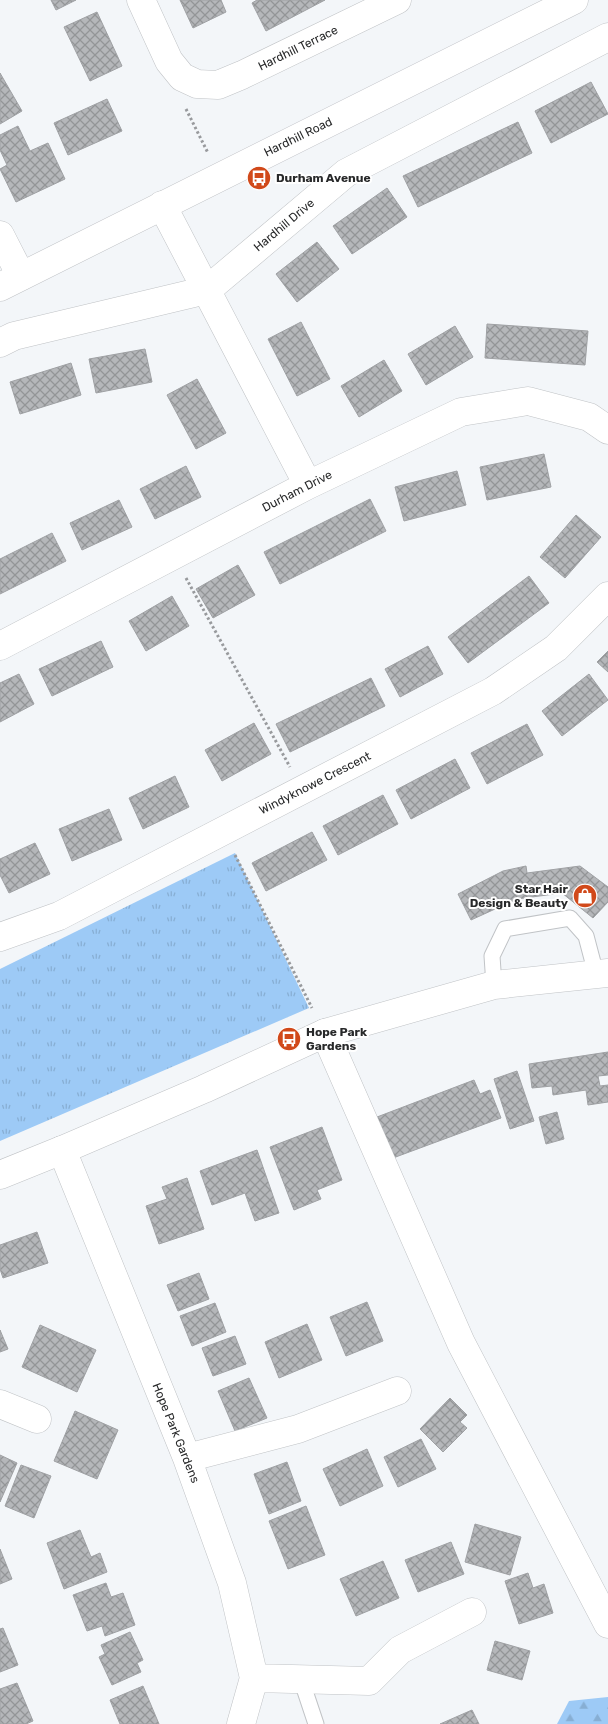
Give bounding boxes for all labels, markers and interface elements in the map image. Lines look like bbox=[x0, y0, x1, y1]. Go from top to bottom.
street label: Hardhill Terrace bbox=[256, 23, 340, 73]
street label: Hardhill Road bbox=[262, 114, 334, 160]
bus stop icon: Durham Avenue bbox=[246, 165, 272, 191]
place label: Durham Avenue bbox=[276, 171, 371, 185]
street label: Hardhill Drive bbox=[251, 195, 317, 254]
street label: Durham Drive bbox=[260, 467, 334, 515]
street label: Windyknowe Crescent bbox=[257, 749, 373, 817]
place label: Star Hair Design & Beauty bbox=[470, 882, 569, 910]
shop icon: Star Hair Design & Beauty bbox=[572, 883, 598, 909]
place label: Hope Park Gardens bbox=[306, 1025, 367, 1053]
bus stop icon: Hope Park Gardens bbox=[276, 1026, 302, 1052]
street label: Hope Park Gardens bbox=[150, 1381, 202, 1485]

